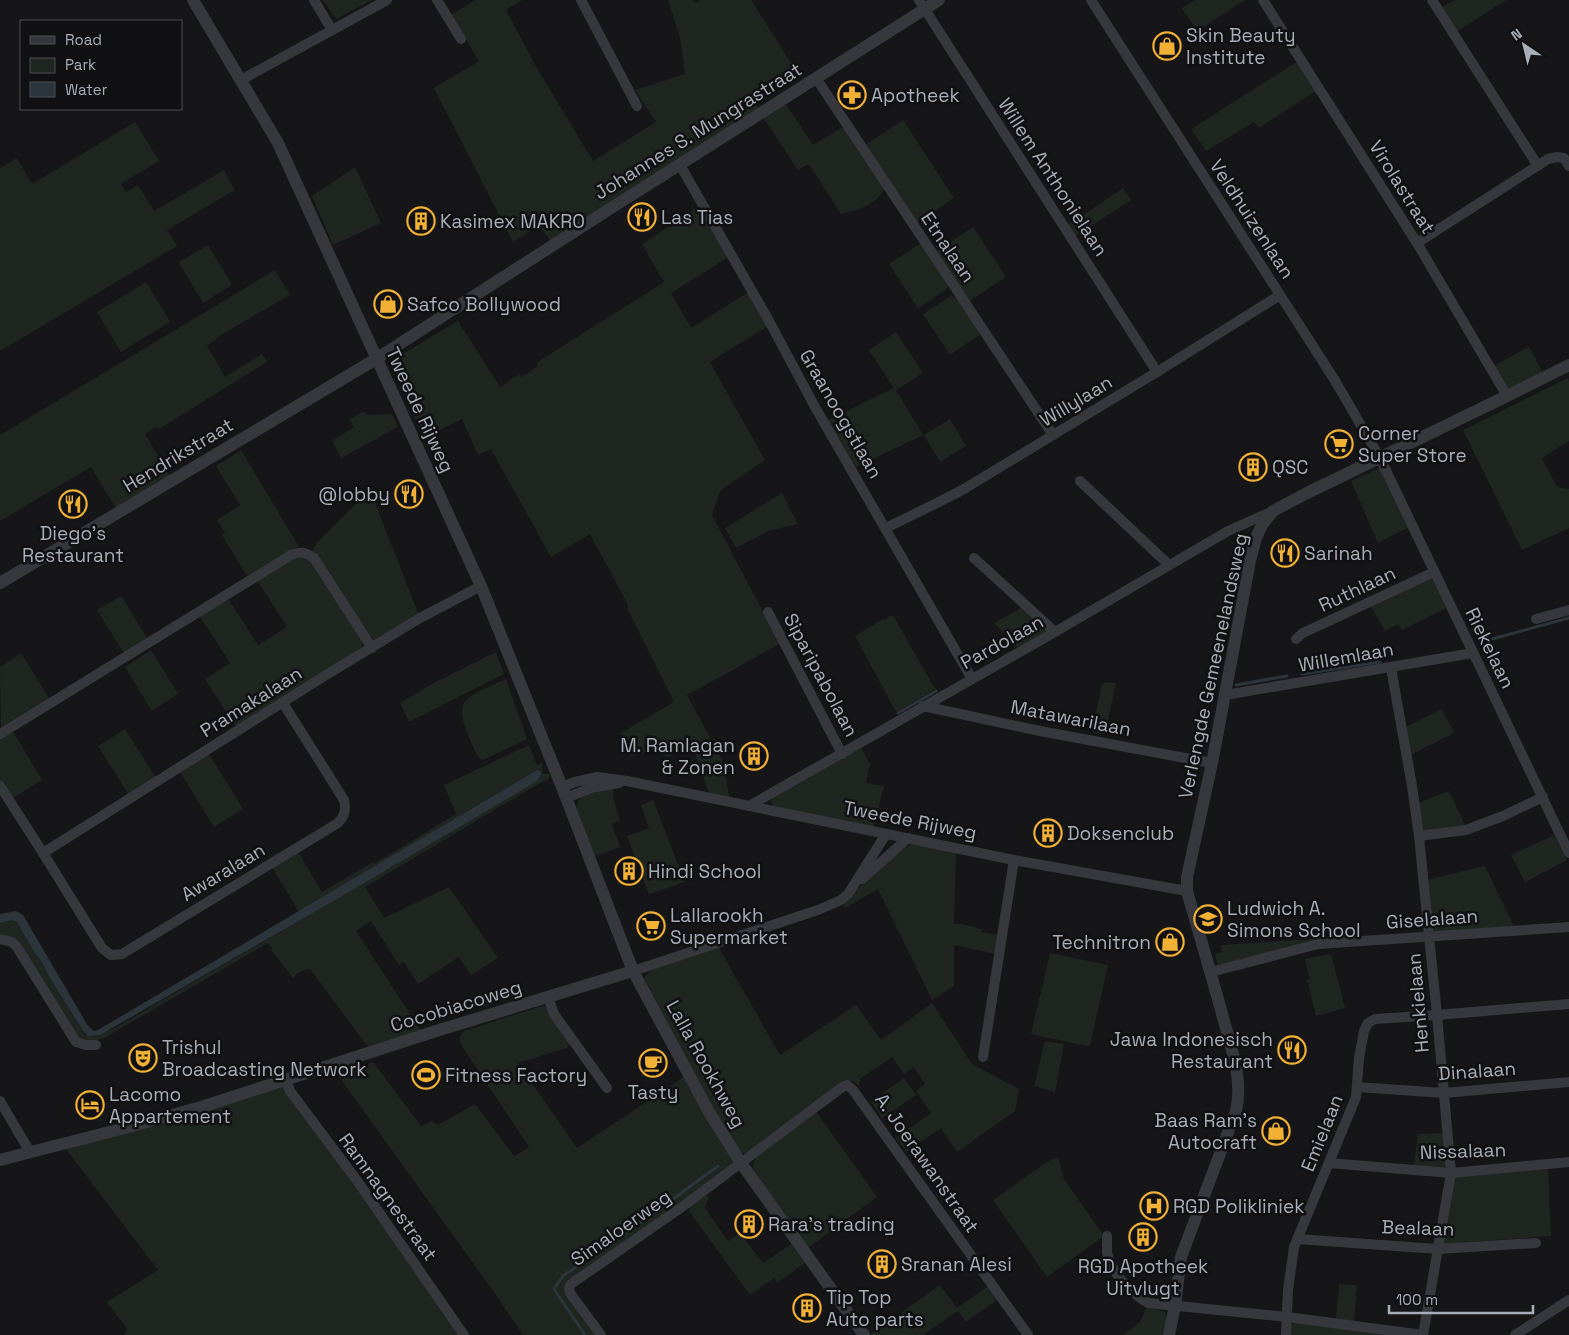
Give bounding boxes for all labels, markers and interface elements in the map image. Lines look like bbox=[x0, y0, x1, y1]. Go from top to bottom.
legend bbox=[20, 20, 182, 110]
north arrow bbox=[1499, 20, 1549, 70]
place label: Skin Beauty Institute bbox=[1186, 23, 1296, 70]
text: N bbox=[1508, 24, 1526, 44]
text: Road bbox=[65, 30, 102, 49]
shop icon: Skin Beauty Institute bbox=[1152, 31, 1182, 61]
text: Park bbox=[65, 55, 96, 74]
street label: Johannes S. Mungrastraat bbox=[590, 57, 806, 205]
text: Water bbox=[65, 80, 108, 99]
pharmacy icon: Apotheek bbox=[837, 80, 867, 110]
place label: Apotheek bbox=[871, 83, 960, 108]
street label: Willem Anthonielaan bbox=[992, 93, 1114, 261]
street label: Virolastraat bbox=[1363, 135, 1441, 239]
street label: Veldhuizenlaan bbox=[1204, 155, 1300, 283]
restaurant icon: Las Tias bbox=[627, 202, 657, 232]
place label: Las Tias bbox=[661, 205, 733, 230]
building icon: Kasimex MAKRO bbox=[406, 206, 436, 236]
street label: Etnalaan bbox=[915, 207, 981, 287]
place label: Kasimex MAKRO bbox=[440, 209, 585, 234]
shop icon: Safco Bollywood bbox=[373, 289, 403, 319]
place label: Safco Bollywood bbox=[407, 292, 561, 317]
street label: Tweede Rijweg bbox=[380, 343, 460, 477]
street label: Graanoogstlaan bbox=[794, 345, 888, 483]
street label: Willylaan bbox=[1035, 370, 1117, 432]
street label: Hendrikstraat bbox=[118, 412, 238, 498]
place label: Corner Super Store bbox=[1358, 421, 1467, 468]
supermarket icon: Corner Super Store bbox=[1324, 429, 1354, 459]
building icon: QSC bbox=[1238, 452, 1268, 482]
place label: QSC bbox=[1272, 455, 1309, 480]
restaurant icon: @lobby bbox=[394, 479, 424, 509]
place label: @lobby bbox=[318, 482, 390, 507]
restaurant icon: Diego's Restaurant bbox=[58, 489, 88, 519]
place label: Diego's Restaurant bbox=[22, 521, 124, 568]
street label: Verlengde Gemeenelandsweg bbox=[1173, 531, 1253, 801]
restaurant icon: Sarinah bbox=[1270, 538, 1300, 568]
place label: Sarinah bbox=[1304, 541, 1373, 566]
street label: Ruthlaan bbox=[1314, 560, 1400, 618]
street label: Riekelaan bbox=[1460, 603, 1520, 693]
street label: Siparipabolaan bbox=[778, 609, 864, 741]
street label: Pardolaan bbox=[956, 609, 1048, 675]
street label: Willemlaan bbox=[1296, 636, 1396, 678]
street label: Pramakalaan bbox=[195, 661, 307, 743]
street label: Matawarilaan bbox=[1009, 694, 1133, 742]
place label: M. Ramlagan & Zonen bbox=[620, 733, 735, 780]
building icon: M. Ramlagan & Zonen bbox=[739, 741, 769, 771]
street label: Tweede Rijweg bbox=[841, 795, 979, 845]
building icon: Doksenclub bbox=[1033, 818, 1063, 848]
place label: Doksenclub bbox=[1067, 821, 1174, 846]
street label: Awaralaan bbox=[176, 837, 270, 907]
building icon: Hindi School bbox=[614, 856, 644, 886]
place label: Hindi School bbox=[648, 859, 761, 884]
place label: Ludwich A. Simons School bbox=[1227, 896, 1361, 943]
place label: Lallarookh Supermarket bbox=[670, 903, 788, 950]
street label: Giselalaan bbox=[1385, 903, 1479, 935]
school or university icon: Ludwich A. Simons School bbox=[1193, 904, 1223, 934]
supermarket icon: Lallarookh Supermarket bbox=[636, 911, 666, 941]
shop icon: Technitron bbox=[1155, 927, 1185, 957]
place label: Technitron bbox=[1052, 930, 1151, 955]
street label: Henkielaan bbox=[1401, 952, 1435, 1054]
street label: Cocobiacoweg bbox=[387, 974, 525, 1038]
street label: Lalla Rookhweg bbox=[661, 996, 751, 1132]
place label: Jawa Indonesisch Restaurant bbox=[1110, 1027, 1273, 1074]
place label: Trishul Broadcasting Network bbox=[162, 1035, 367, 1082]
restaurant icon: Jawa Indonesisch Restaurant bbox=[1277, 1035, 1307, 1065]
theatre icon: Trishul Broadcasting Network bbox=[128, 1043, 158, 1073]
cafe icon: Tasty bbox=[638, 1048, 668, 1078]
street label: Dinalaan bbox=[1437, 1056, 1517, 1086]
sports icon: Fitness Factory bbox=[411, 1060, 441, 1090]
place label: Fitness Factory bbox=[445, 1063, 587, 1088]
place label: Tasty bbox=[628, 1080, 678, 1105]
place label: Lacomo Appartement bbox=[109, 1082, 231, 1129]
street label: A. Joerawanstraat bbox=[869, 1088, 985, 1238]
hotel icon: Lacomo Appartement bbox=[75, 1090, 105, 1120]
street label: Emielaan bbox=[1295, 1091, 1349, 1175]
place label: Baas Ram's Autocraft bbox=[1154, 1108, 1257, 1155]
shop icon: Baas Ram's Autocraft bbox=[1261, 1116, 1291, 1146]
street label: Ramnagnestraat bbox=[333, 1128, 443, 1266]
street label: Nissalaan bbox=[1419, 1137, 1507, 1165]
street label: Simaloerweg bbox=[566, 1184, 676, 1272]
hospital icon: RGD Polikliniek bbox=[1139, 1191, 1169, 1221]
place label: RGD Polikliniek bbox=[1173, 1194, 1304, 1219]
building icon: Rara's trading bbox=[734, 1209, 764, 1239]
place label: Rara's trading bbox=[768, 1212, 895, 1237]
street label: Bealaan bbox=[1381, 1214, 1455, 1242]
building icon: RGD Apotheek Uitvlugt bbox=[1128, 1222, 1158, 1252]
building icon: Sranan Alesi bbox=[867, 1249, 897, 1279]
place label: Sranan Alesi bbox=[901, 1252, 1012, 1277]
place label: RGD Apotheek Uitvlugt bbox=[1078, 1254, 1208, 1301]
scale bar bbox=[1389, 1282, 1533, 1314]
place label: Tip Top Auto parts bbox=[826, 1285, 924, 1332]
text: 100 m bbox=[1396, 1290, 1438, 1309]
building icon: Tip Top Auto parts bbox=[792, 1293, 822, 1323]

